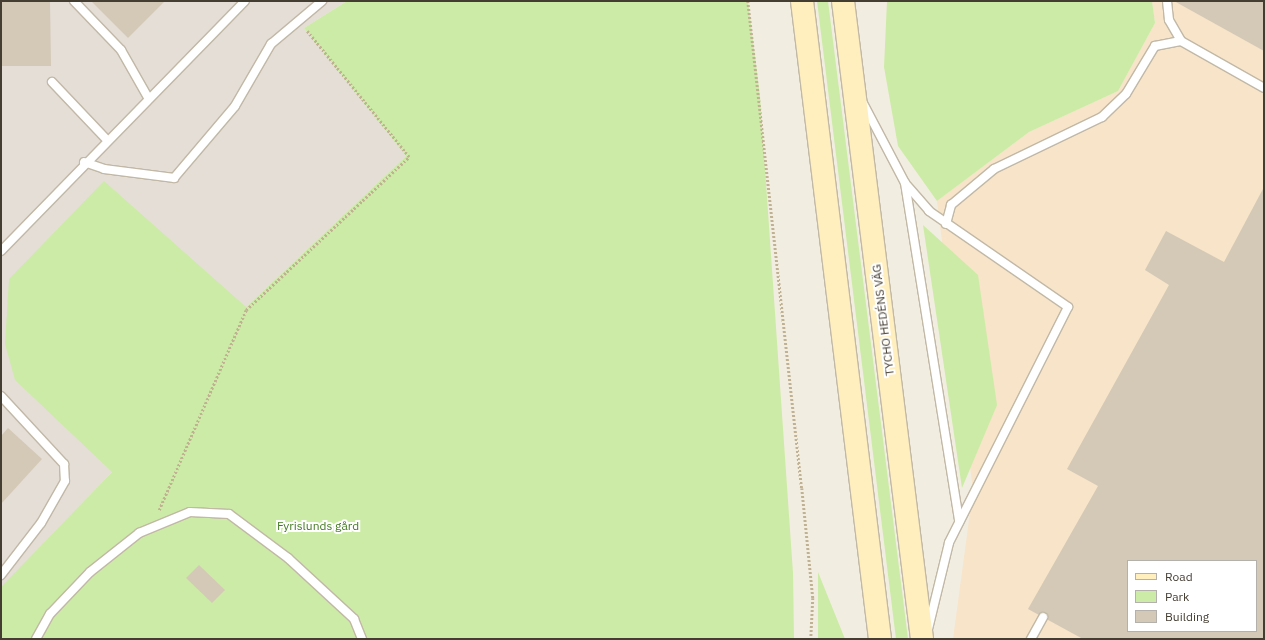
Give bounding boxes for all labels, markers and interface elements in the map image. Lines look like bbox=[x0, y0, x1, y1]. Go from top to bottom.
street label: TYCHO HEDÉNS VÄG bbox=[869, 263, 897, 377]
park label: Fyrislunds gård bbox=[277, 519, 359, 533]
legend bbox=[1127, 560, 1257, 632]
text: Road bbox=[1165, 569, 1193, 584]
text: Park bbox=[1165, 589, 1189, 604]
text: Building bbox=[1165, 609, 1209, 624]

